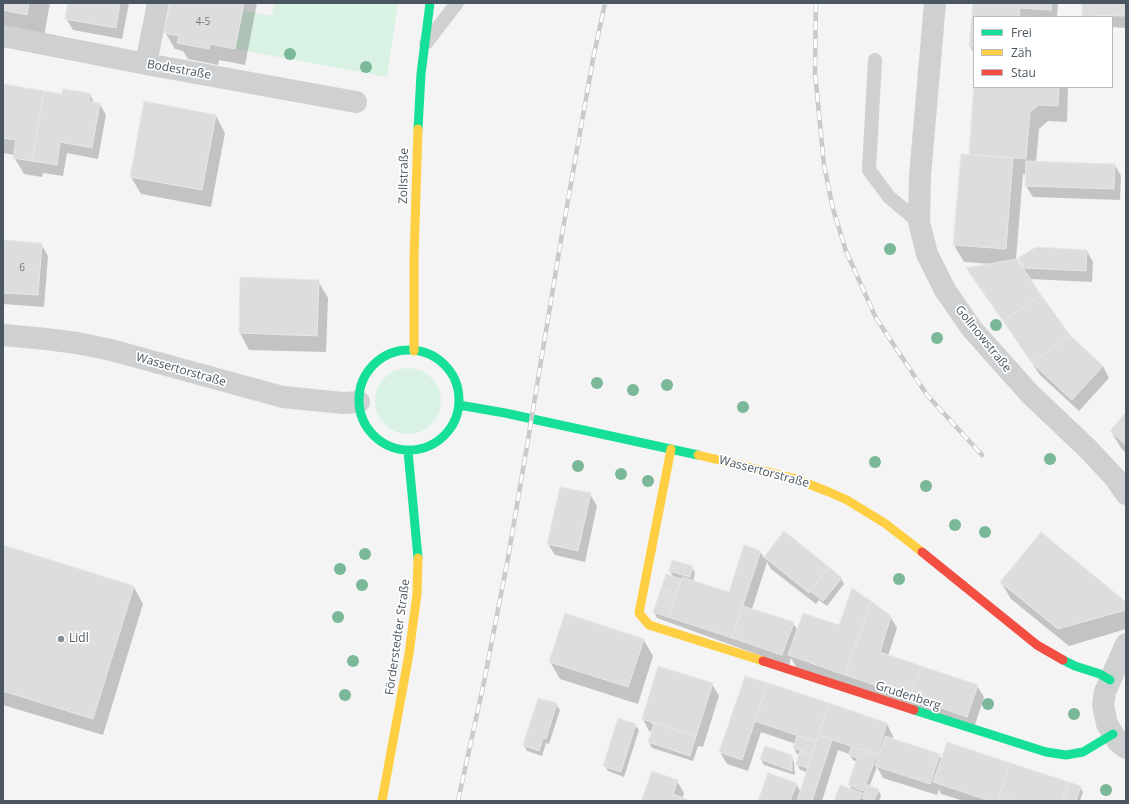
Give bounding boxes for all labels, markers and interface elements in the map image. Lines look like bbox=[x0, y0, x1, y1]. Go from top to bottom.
house number: 4-5 bbox=[196, 16, 210, 28]
legend bbox=[973, 16, 1113, 88]
text: Frei bbox=[1011, 24, 1032, 41]
text: Zäh bbox=[1011, 44, 1032, 61]
street label: Bodestraße bbox=[146, 57, 212, 83]
text: Stau bbox=[1011, 64, 1036, 81]
street label: Zollstraße bbox=[396, 148, 412, 204]
house number: 6 bbox=[19, 262, 25, 274]
street label: Gollnowstraße bbox=[952, 303, 1014, 375]
street label: Wassertorstraße bbox=[134, 350, 228, 390]
street label: Wassertorstraße bbox=[717, 453, 811, 491]
street label: Förderstedter Straße bbox=[383, 578, 413, 696]
place label: Lidl bbox=[69, 632, 89, 646]
marker: Lidl bbox=[56, 634, 66, 644]
street label: Grudenberg bbox=[873, 679, 943, 713]

